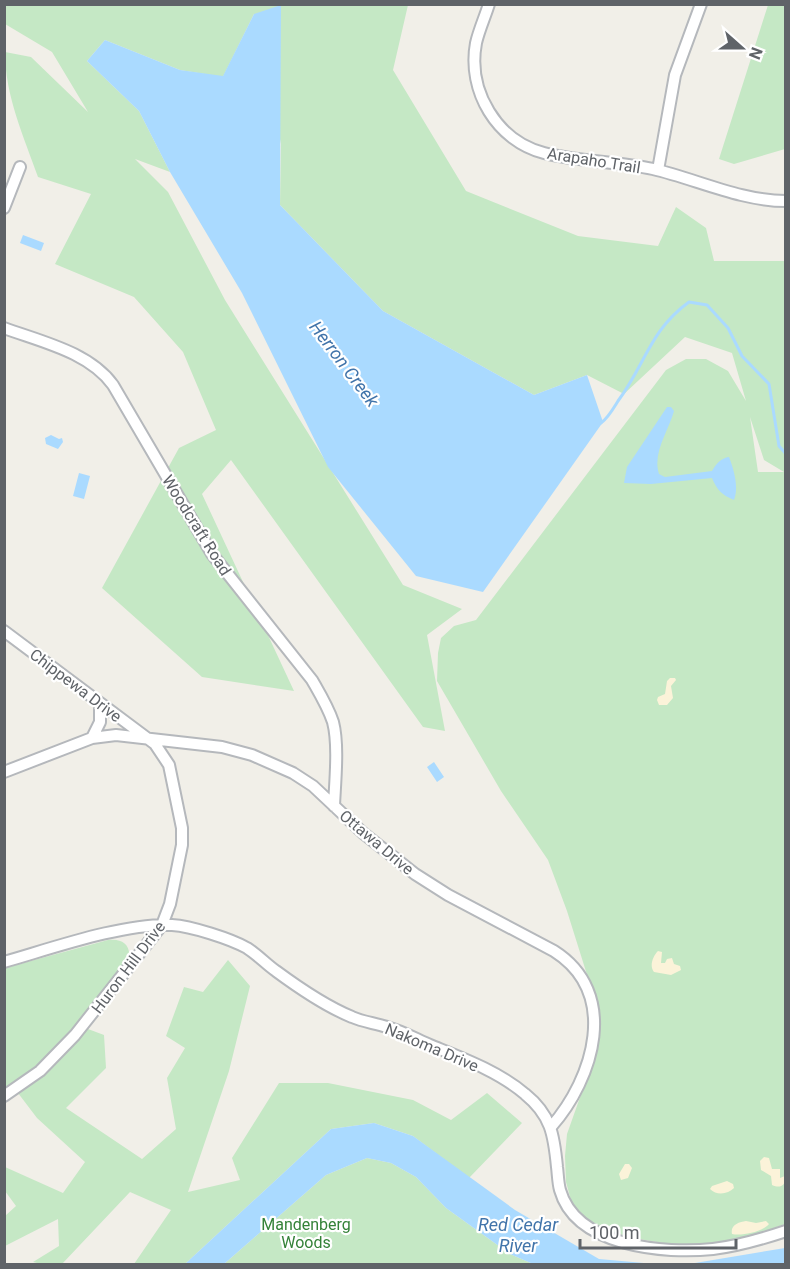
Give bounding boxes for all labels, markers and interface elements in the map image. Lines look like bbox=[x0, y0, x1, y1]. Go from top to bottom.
north arrow bbox=[712, 18, 772, 78]
text: N bbox=[745, 45, 766, 62]
street label: Arapaho Trail bbox=[546, 144, 642, 177]
water label: Herron Creek bbox=[305, 317, 384, 412]
street label: Woodcraft Road bbox=[158, 472, 235, 579]
street label: Chippewa Drive bbox=[26, 645, 125, 726]
street label: Ottawa Drive bbox=[336, 806, 418, 879]
street label: Huron Hill Drive bbox=[88, 917, 169, 1017]
street label: Nakoma Drive bbox=[382, 1019, 482, 1076]
scale bar bbox=[580, 1212, 736, 1250]
water label: Red Cedar River bbox=[478, 1214, 559, 1256]
park label: Mandenberg Woods bbox=[261, 1215, 351, 1252]
text: 100 m bbox=[589, 1222, 640, 1243]

